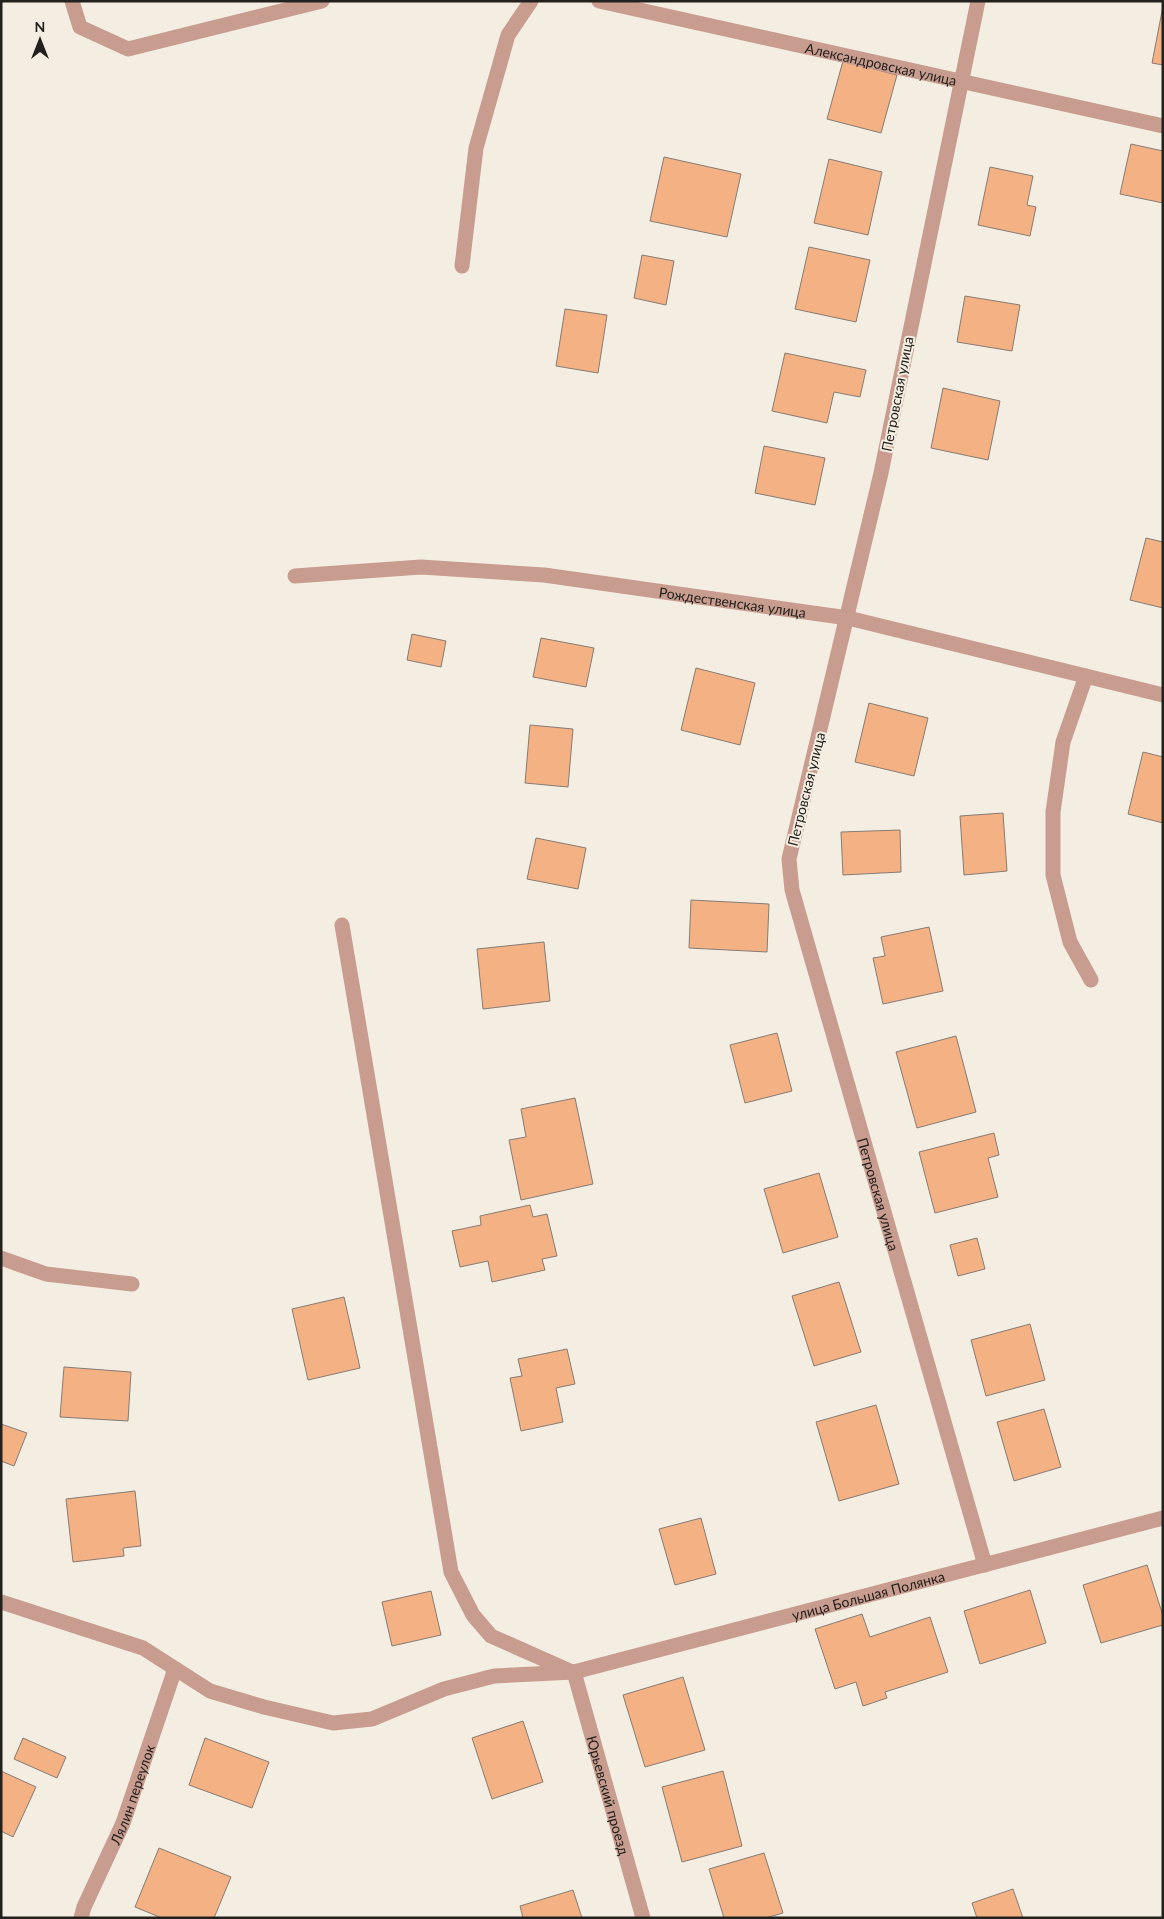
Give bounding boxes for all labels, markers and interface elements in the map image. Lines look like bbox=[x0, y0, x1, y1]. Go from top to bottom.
north arrow bbox=[15, 15, 65, 65]
text: N bbox=[35, 18, 45, 35]
street label: Александровская улица bbox=[804, 38, 959, 89]
street label: Петровская улица bbox=[878, 335, 916, 453]
street label: Рождественская улица bbox=[658, 583, 807, 620]
street label: Петровская улица bbox=[784, 730, 828, 848]
street label: Петровская улица bbox=[855, 1135, 903, 1253]
street label: улица Большая Полянка bbox=[790, 1567, 946, 1623]
street label: Юрьевский проезд bbox=[584, 1734, 633, 1857]
street label: Лялин переулок bbox=[105, 1741, 158, 1848]

